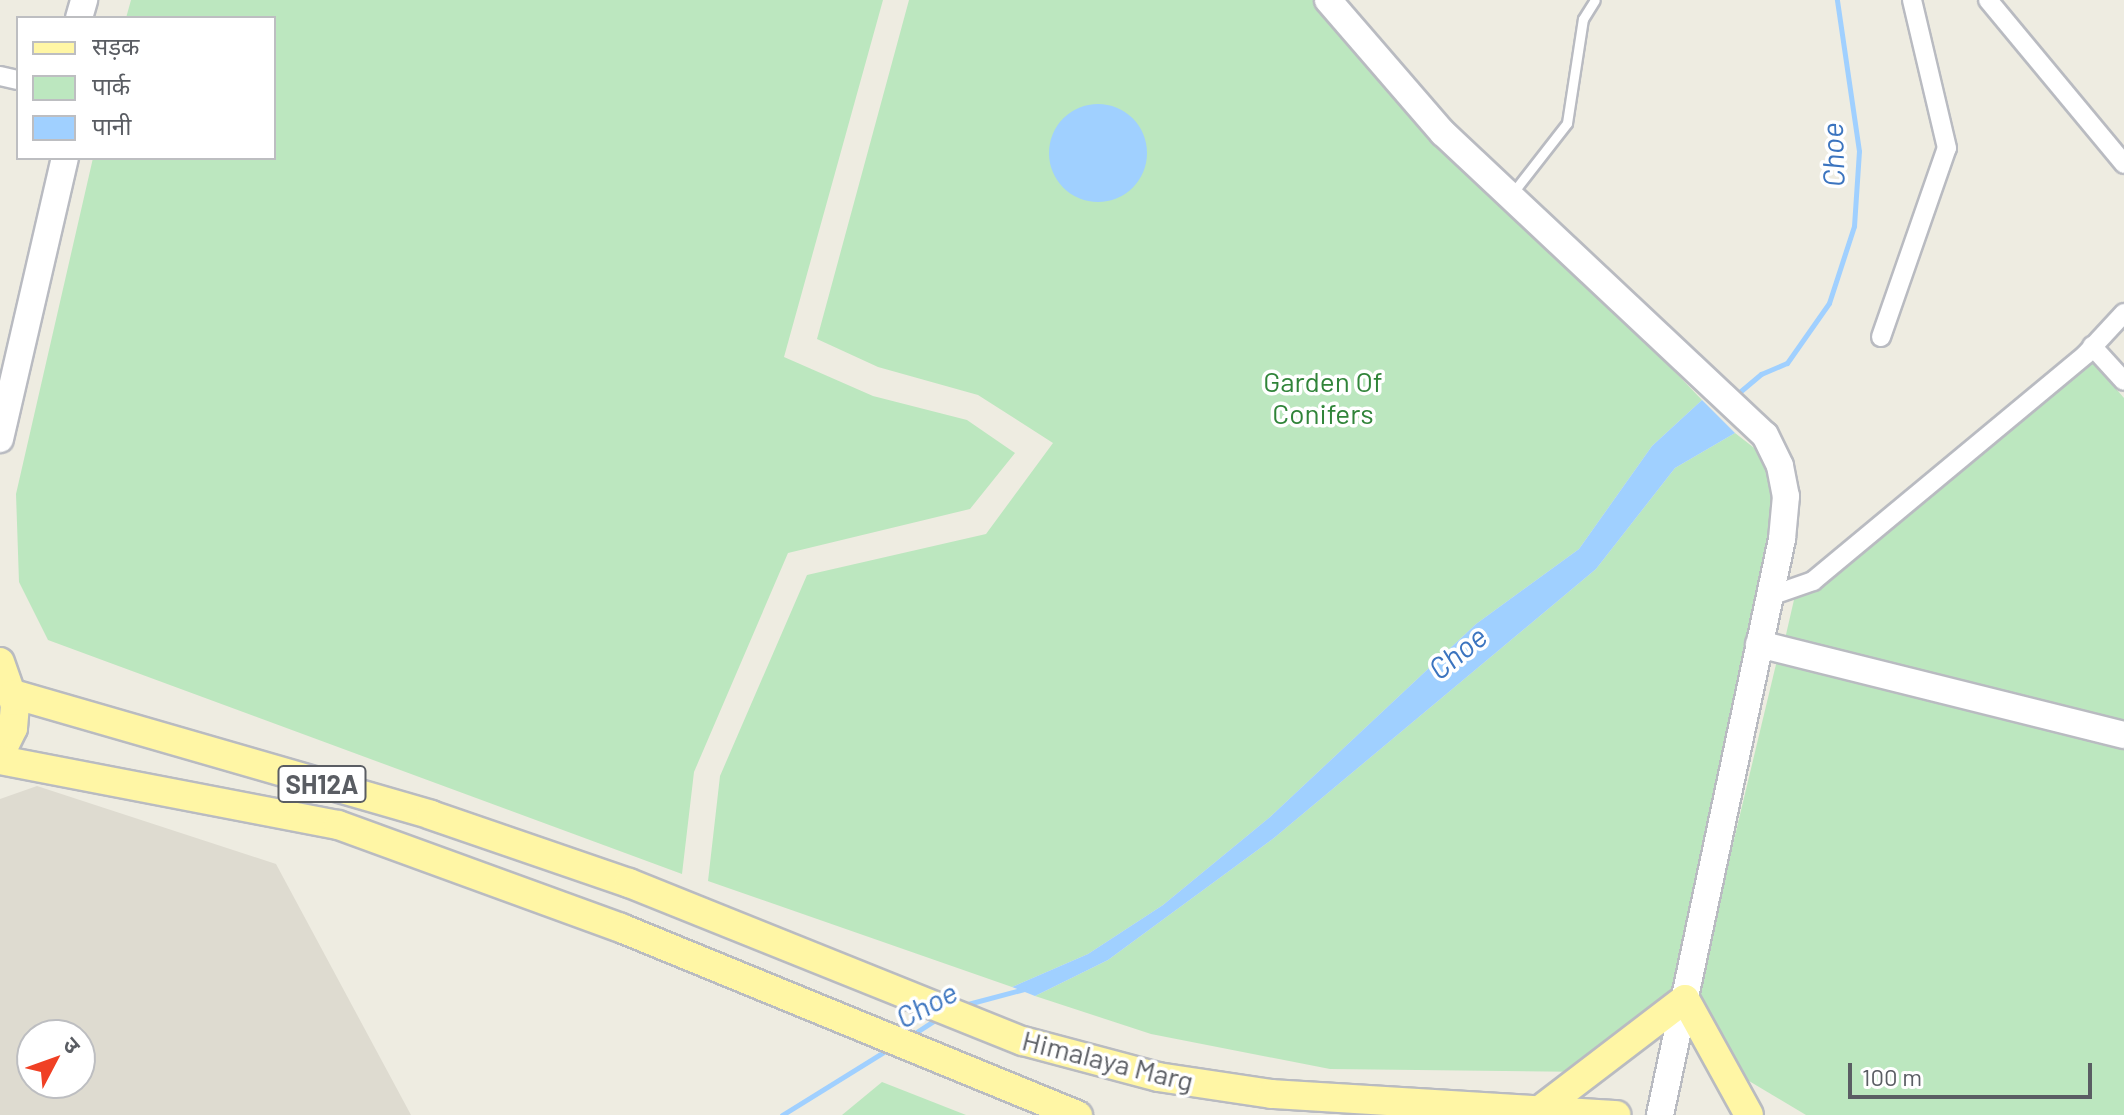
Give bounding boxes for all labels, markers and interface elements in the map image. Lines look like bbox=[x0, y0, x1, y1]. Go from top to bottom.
legend bbox=[16, 16, 276, 160]
text: सड़क bbox=[92, 31, 140, 60]
text: पार्क bbox=[92, 71, 130, 100]
text: पानी bbox=[92, 111, 131, 140]
water label: Choe bbox=[1813, 122, 1851, 188]
park label: Garden Of Conifers bbox=[1263, 364, 1383, 430]
water label: Choe bbox=[1421, 618, 1493, 686]
road number: SH12A bbox=[276, 762, 368, 806]
water label: Choe bbox=[889, 973, 963, 1035]
north arrow bbox=[16, 1019, 96, 1099]
street label: Himalaya Marg bbox=[1019, 1023, 1197, 1097]
text: उ bbox=[59, 1031, 87, 1058]
scale bar bbox=[1852, 1047, 2096, 1097]
text: 100 m bbox=[1862, 1062, 1922, 1091]

